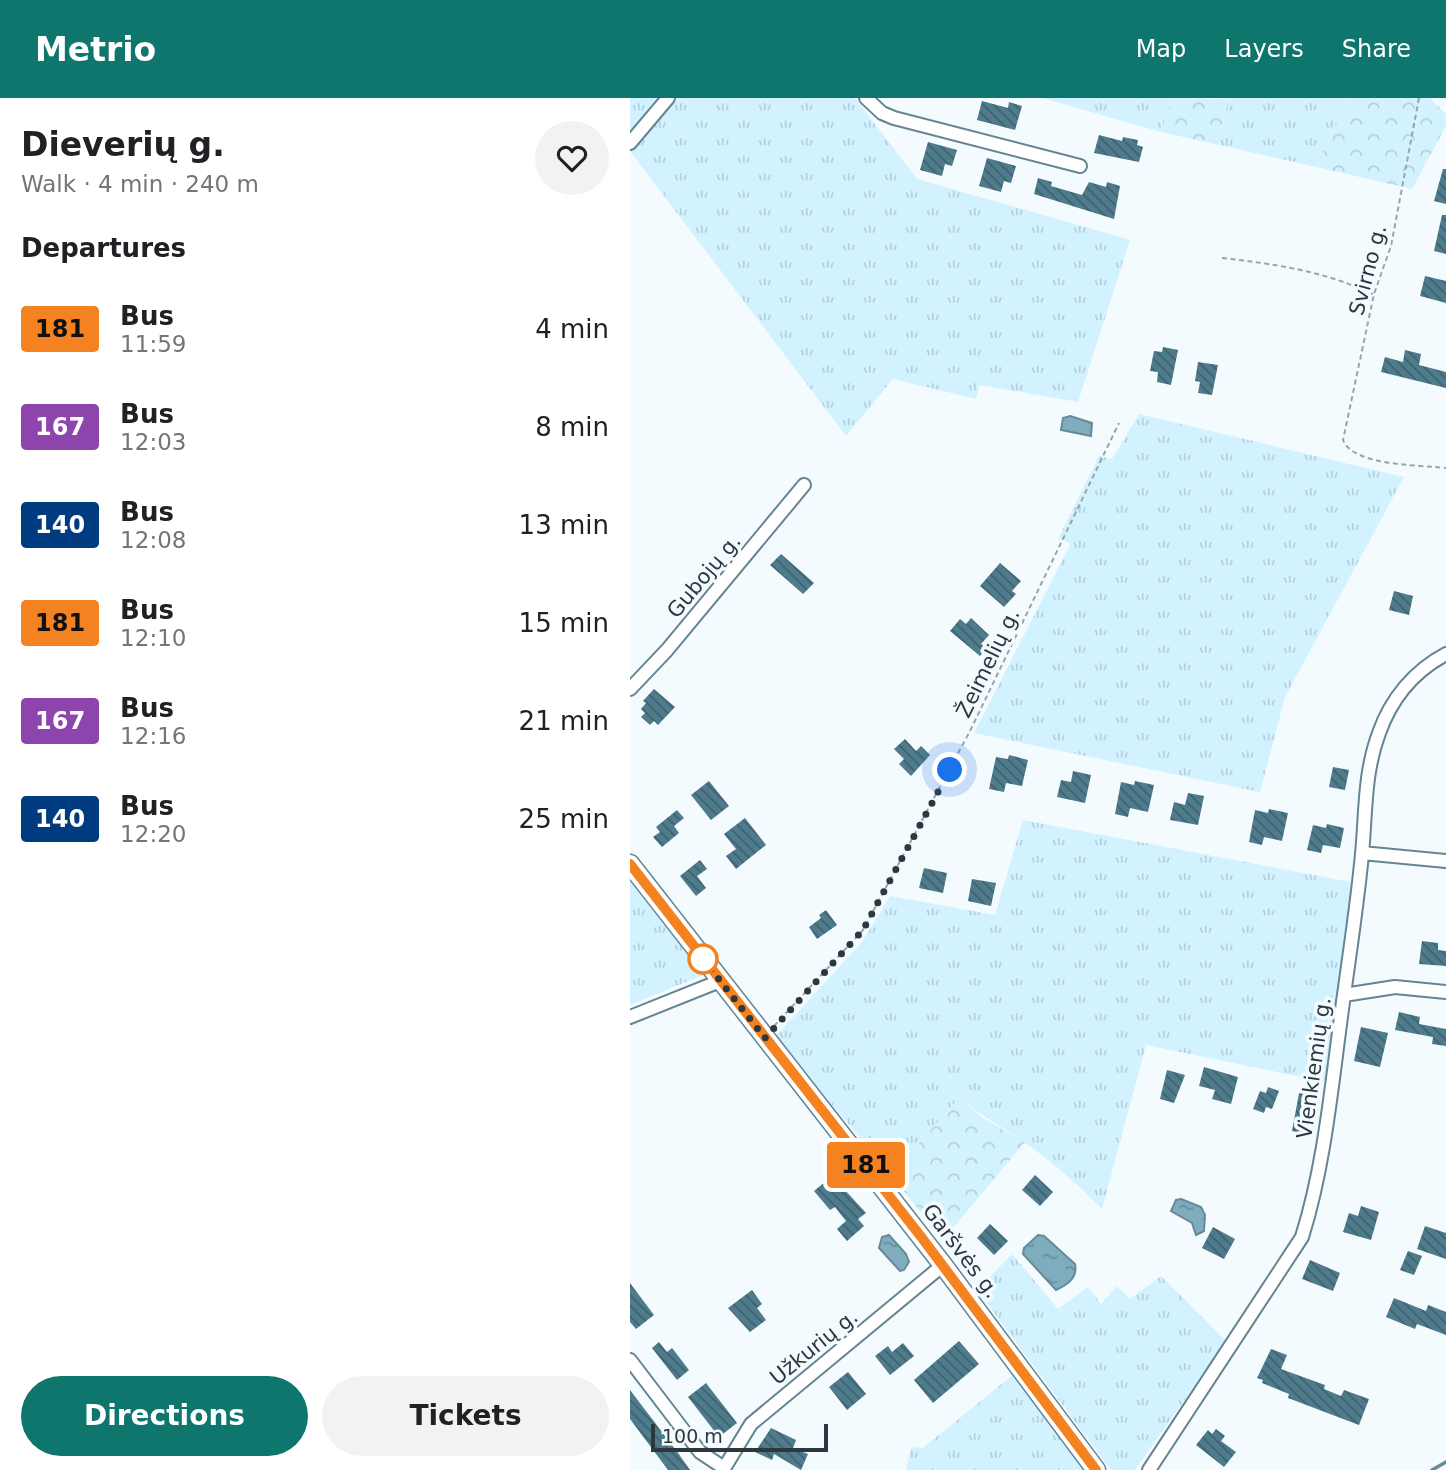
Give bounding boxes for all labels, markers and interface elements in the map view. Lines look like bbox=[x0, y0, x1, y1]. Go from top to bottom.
text: Metrio bbox=[35, 30, 156, 69]
text: Map bbox=[1136, 35, 1186, 63]
text: Layers bbox=[1224, 35, 1304, 63]
text: Share bbox=[1342, 35, 1411, 63]
button: heart bbox=[535, 121, 609, 195]
text: Dieverių g. bbox=[21, 125, 225, 164]
text: Walk · 4 min · 240 m bbox=[21, 171, 259, 197]
street label: Svirno g. bbox=[1344, 222, 1392, 318]
text: Departures bbox=[21, 233, 186, 263]
text: Bus bbox=[120, 301, 174, 331]
text: 4 min bbox=[535, 314, 609, 344]
text: 181 bbox=[35, 315, 85, 343]
text: 11:59 bbox=[120, 331, 186, 357]
text: Bus bbox=[120, 399, 174, 429]
text: 8 min bbox=[535, 412, 609, 442]
text: 167 bbox=[35, 413, 85, 441]
text: 12:03 bbox=[120, 429, 186, 455]
text: Bus bbox=[120, 497, 174, 527]
text: 13 min bbox=[519, 510, 609, 540]
text: 140 bbox=[35, 511, 85, 539]
text: 12:08 bbox=[120, 527, 186, 553]
street label: Gubojų g. bbox=[662, 529, 746, 623]
text: Bus bbox=[120, 595, 174, 625]
street label: Žeimelių g. bbox=[950, 604, 1025, 721]
text: 15 min bbox=[519, 608, 609, 638]
text: 181 bbox=[35, 609, 85, 637]
text: 12:10 bbox=[120, 625, 186, 651]
text: Bus bbox=[120, 693, 174, 723]
text: 21 min bbox=[519, 706, 609, 736]
text: 167 bbox=[35, 707, 85, 735]
text: 12:16 bbox=[120, 723, 186, 749]
your location bbox=[932, 752, 967, 787]
text: Bus bbox=[120, 791, 174, 821]
text: 25 min bbox=[519, 804, 609, 834]
text: 140 bbox=[35, 805, 85, 833]
text: 12:20 bbox=[120, 821, 186, 847]
unlabelled marker bbox=[688, 944, 718, 974]
street label: Vienkiemių g. bbox=[1292, 995, 1336, 1141]
line badge: 181 bbox=[826, 1142, 906, 1188]
text: 181 bbox=[841, 1151, 891, 1179]
street label: Garšvės g. bbox=[918, 1199, 1004, 1303]
street label: Užkurių g. bbox=[765, 1304, 863, 1390]
button: Directions bbox=[21, 1376, 308, 1456]
button: Tickets bbox=[322, 1376, 609, 1456]
scale bar bbox=[651, 1421, 828, 1453]
text: 100 m bbox=[662, 1425, 723, 1447]

